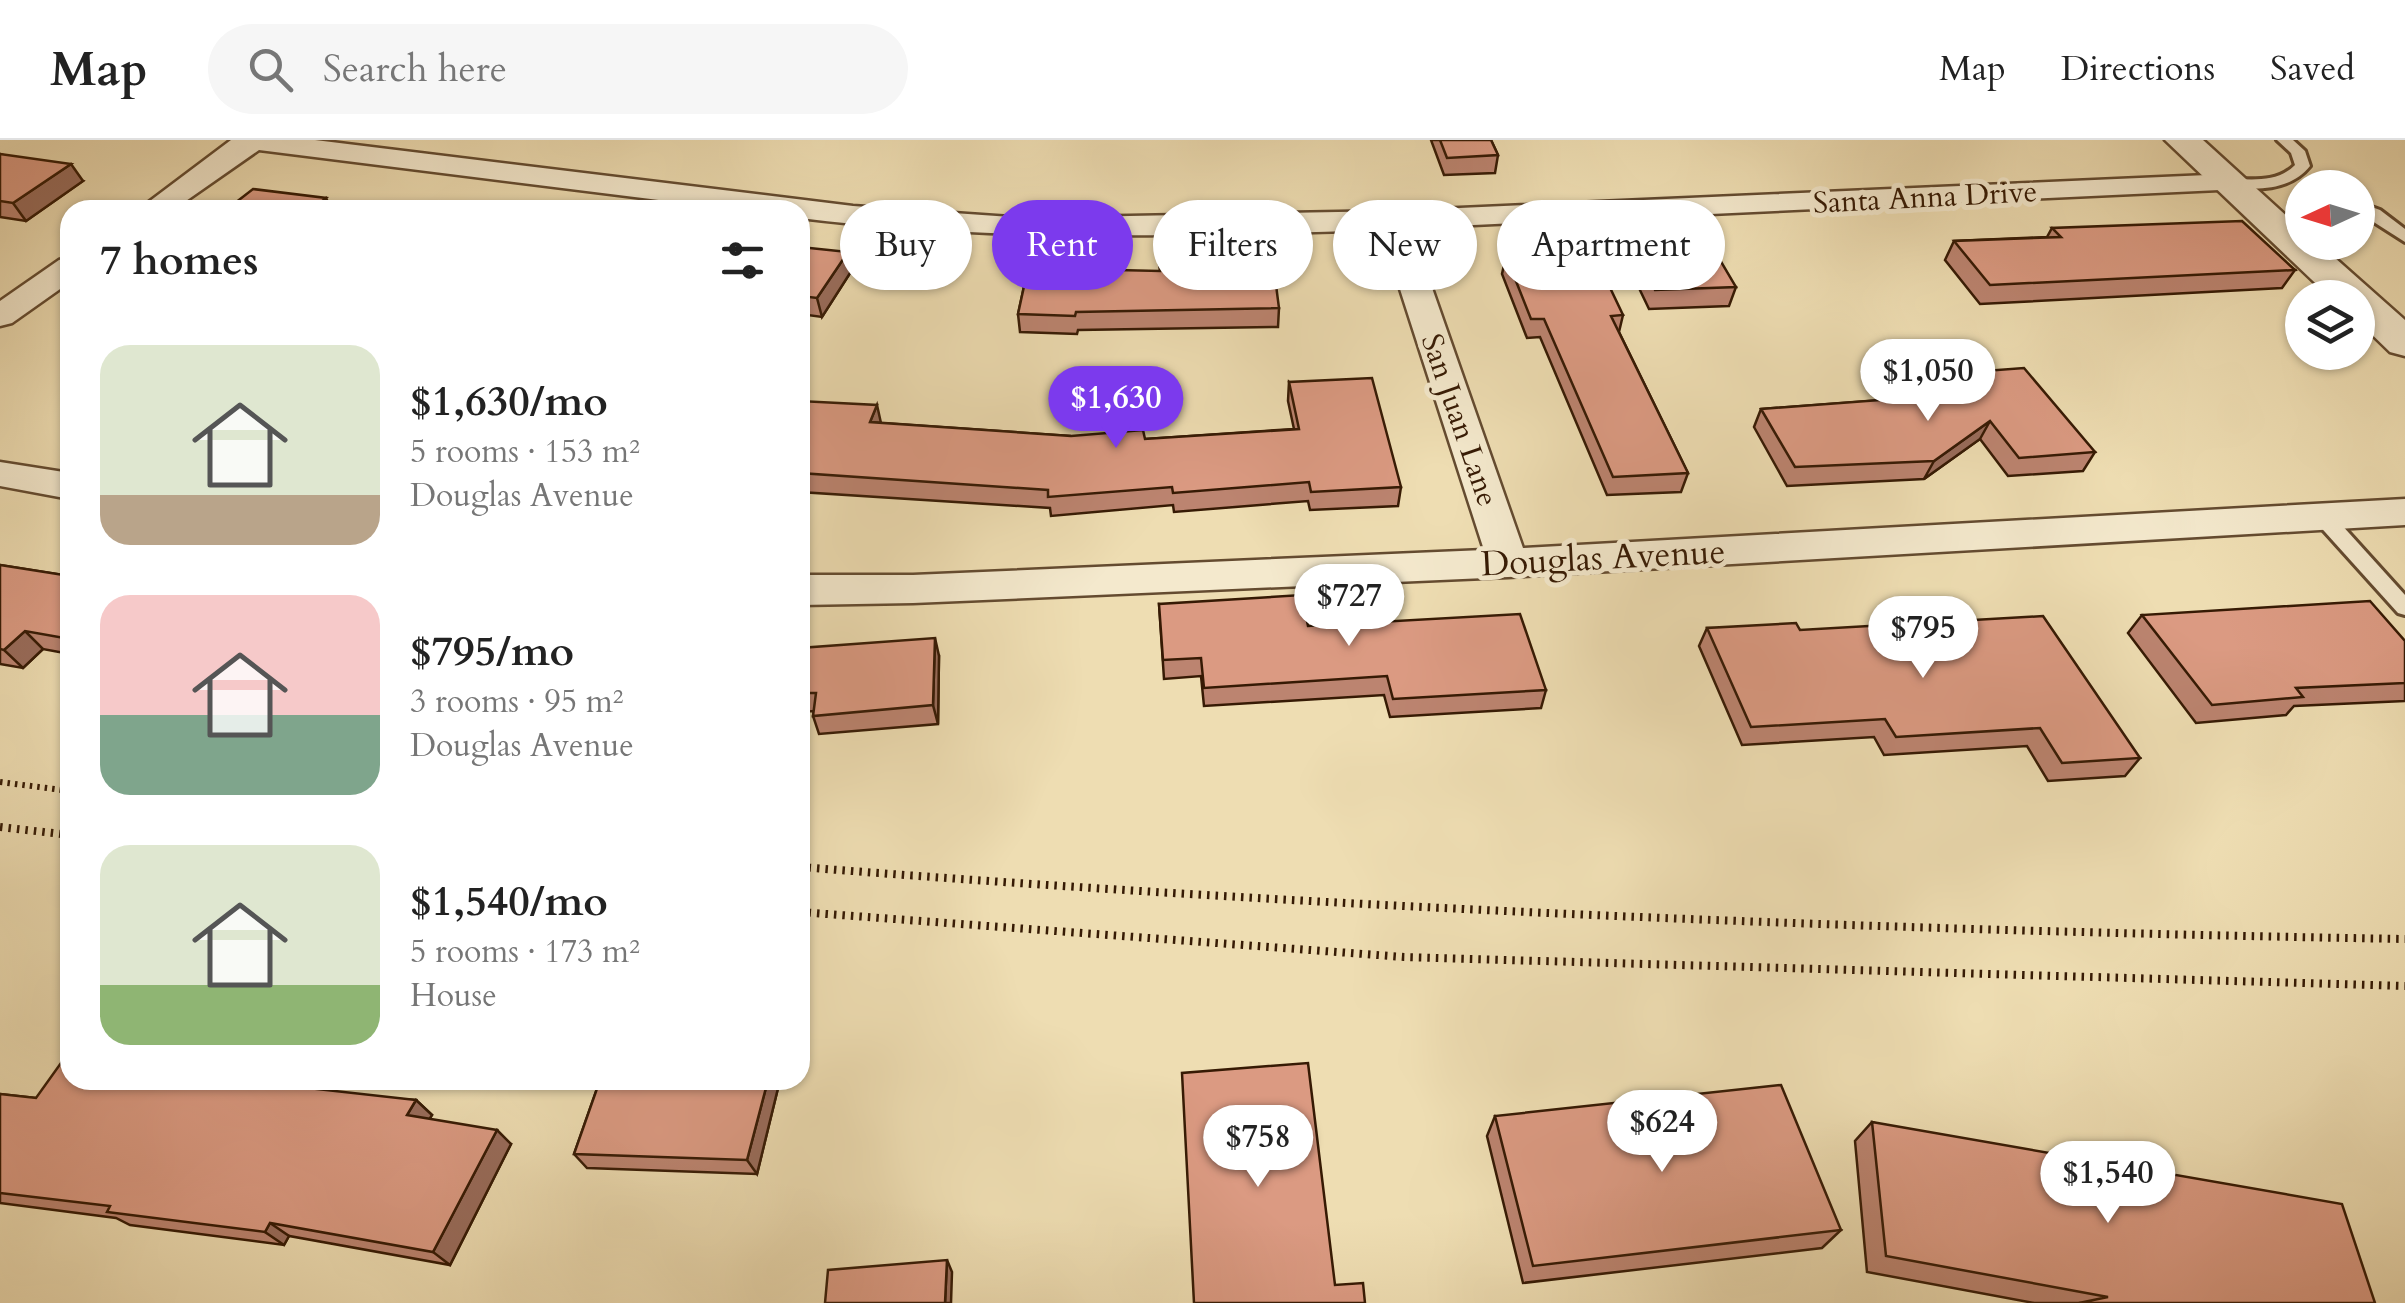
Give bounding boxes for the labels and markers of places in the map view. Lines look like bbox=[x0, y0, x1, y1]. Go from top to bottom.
pin: $1,050 bbox=[1847, 339, 2009, 424]
pin: $1,630 bbox=[1035, 366, 1197, 451]
pin: $727 bbox=[1290, 564, 1408, 649]
pin: $795 bbox=[1864, 596, 1982, 681]
pin: $624 bbox=[1603, 1090, 1721, 1175]
pin: $758 bbox=[1199, 1105, 1317, 1190]
pin: $1,540 bbox=[2027, 1141, 2189, 1226]

